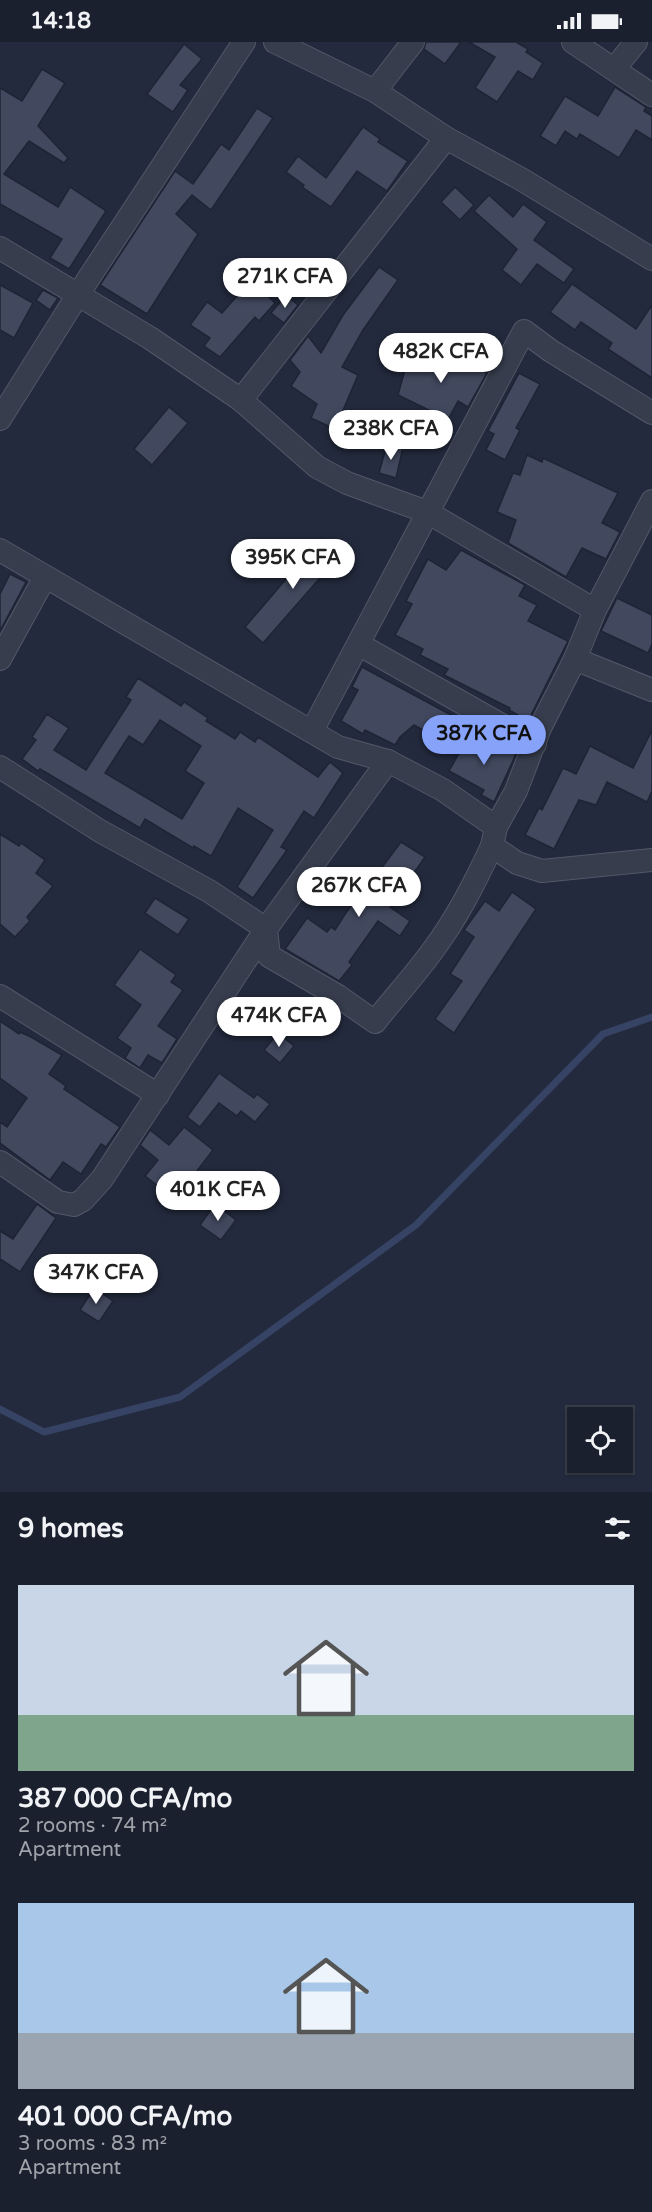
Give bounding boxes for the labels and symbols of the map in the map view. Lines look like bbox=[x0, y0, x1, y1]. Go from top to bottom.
pin: 271K CFA bbox=[223, 258, 347, 309]
pin: 482K CFA bbox=[379, 333, 503, 384]
pin: 238K CFA bbox=[329, 410, 453, 461]
pin: 395K CFA bbox=[231, 539, 355, 590]
pin: 387K CFA bbox=[422, 715, 546, 766]
pin: 267K CFA bbox=[297, 867, 421, 918]
pin: 474K CFA bbox=[217, 997, 341, 1048]
pin: 401K CFA bbox=[156, 1171, 280, 1222]
pin: 347K CFA bbox=[34, 1254, 158, 1305]

